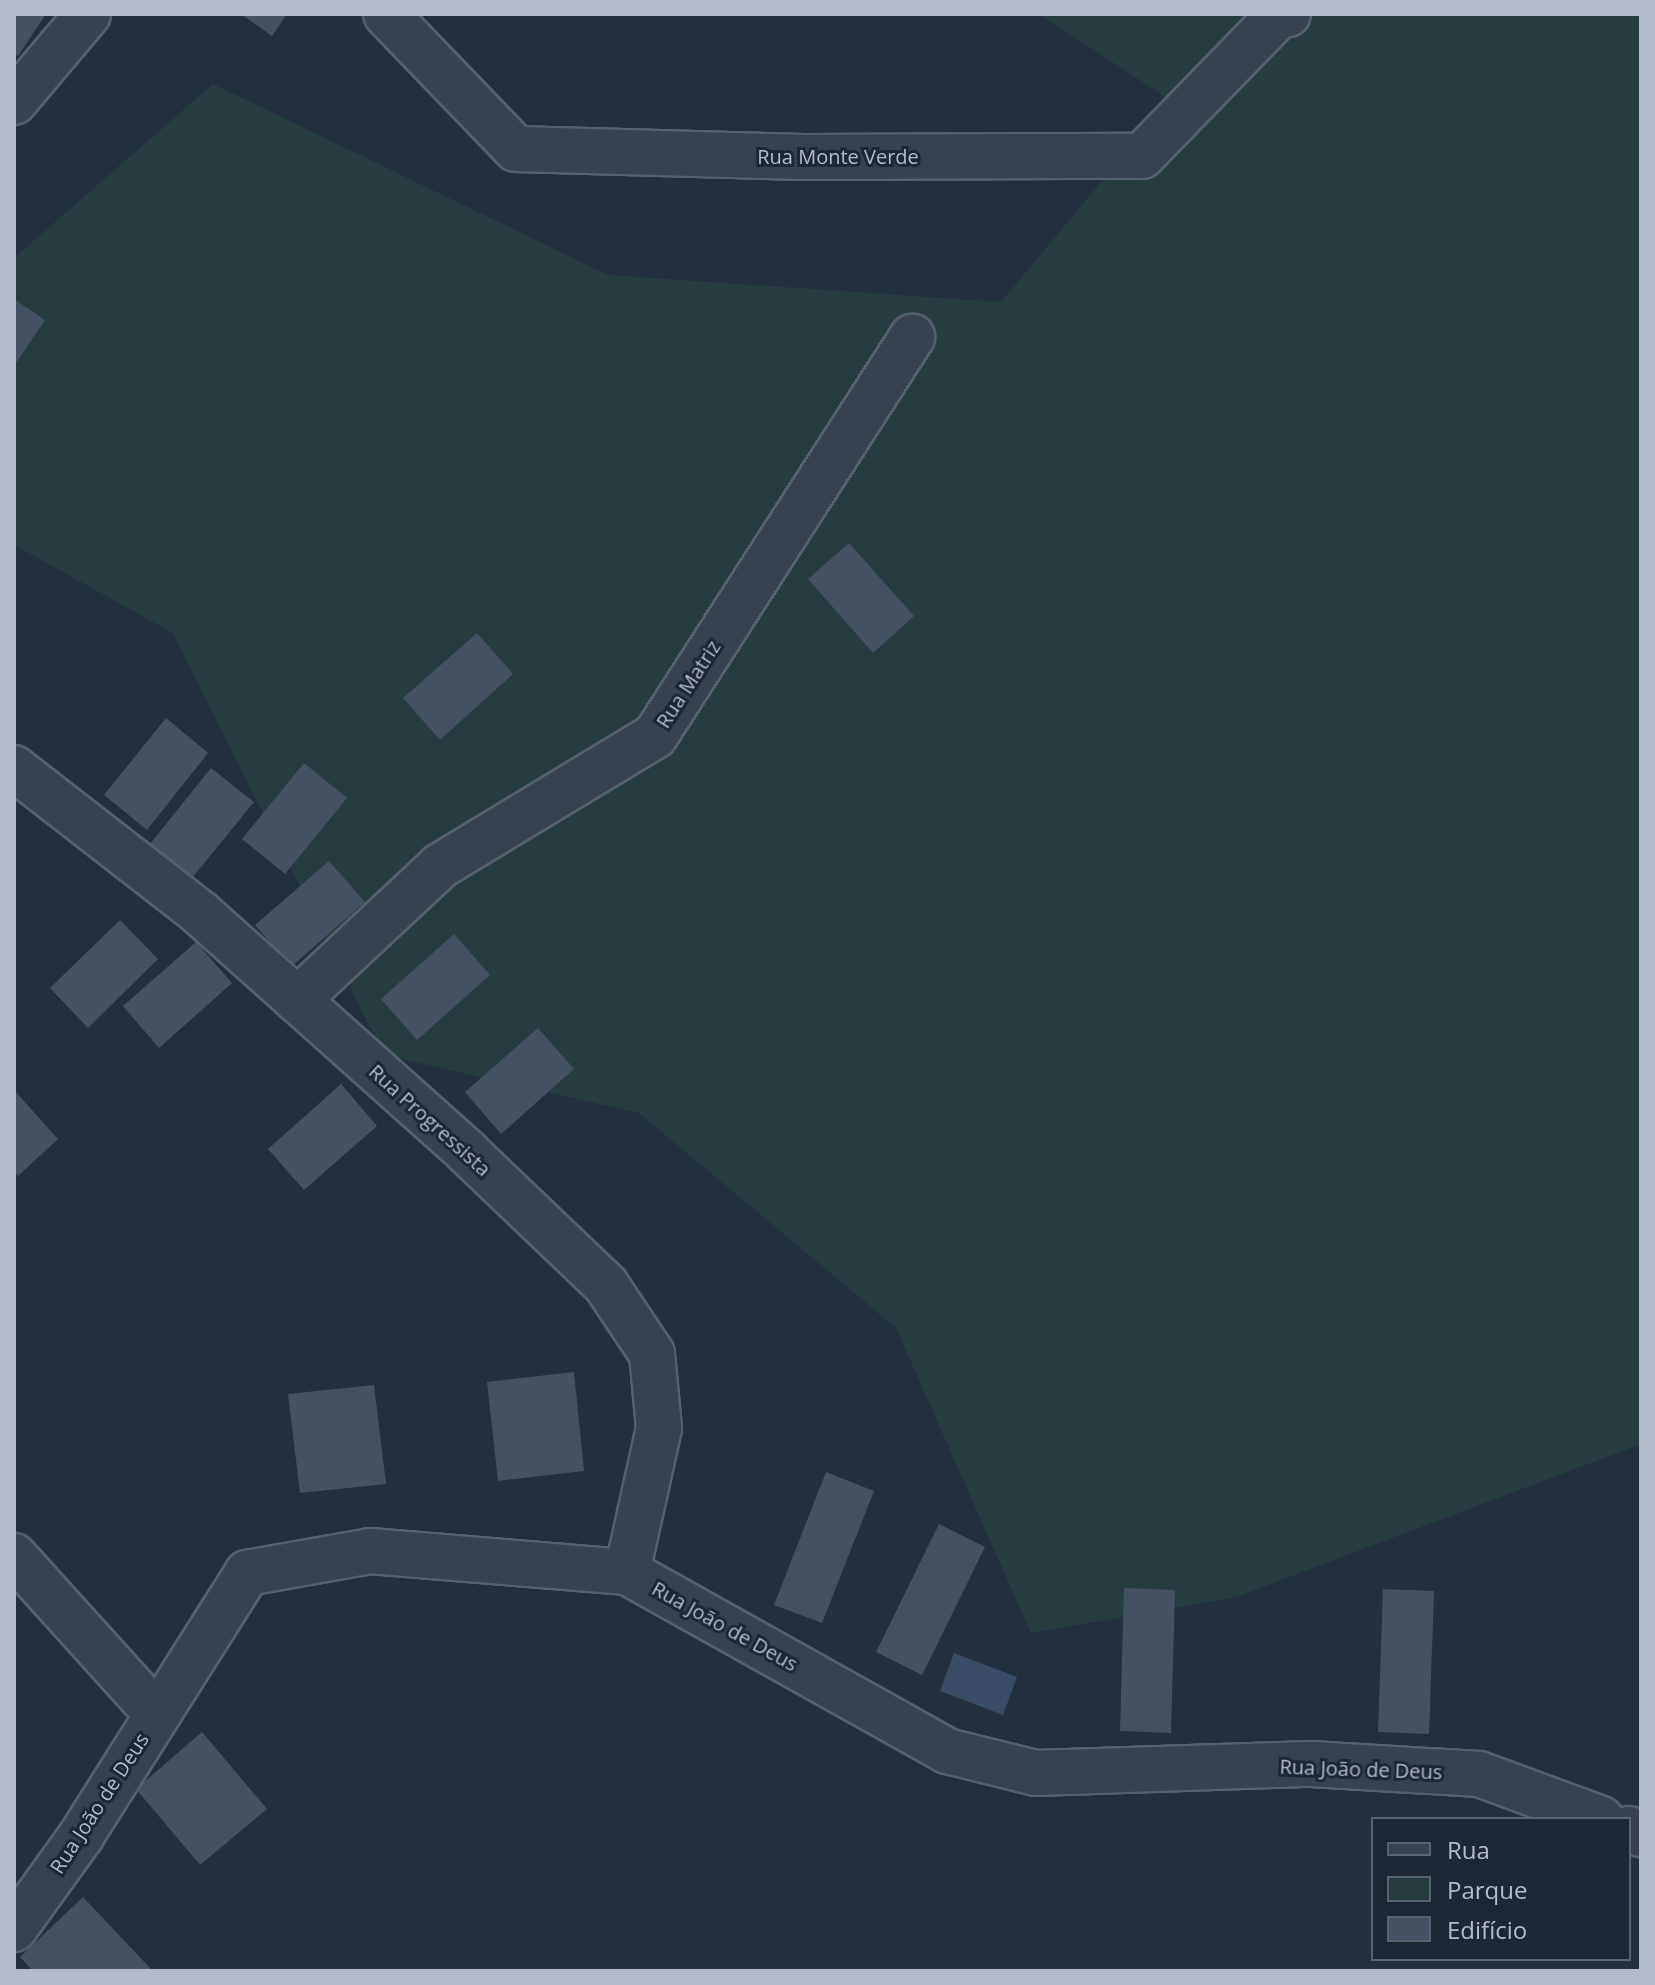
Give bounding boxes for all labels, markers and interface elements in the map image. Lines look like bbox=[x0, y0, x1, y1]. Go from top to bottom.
street label: Rua Monte Verde bbox=[757, 144, 919, 168]
street label: Rua Matriz bbox=[651, 636, 725, 732]
street label: Rua Progressista bbox=[364, 1059, 496, 1181]
street label: Rua João de Deus bbox=[648, 1576, 802, 1676]
street label: Rua João de Deus bbox=[45, 1728, 153, 1878]
street label: Rua João de Deus bbox=[1279, 1754, 1443, 1784]
legend bbox=[1371, 1817, 1631, 1961]
text: Rua bbox=[1447, 1833, 1490, 1866]
text: Parque bbox=[1447, 1873, 1527, 1906]
text: Edifício bbox=[1447, 1913, 1527, 1946]

